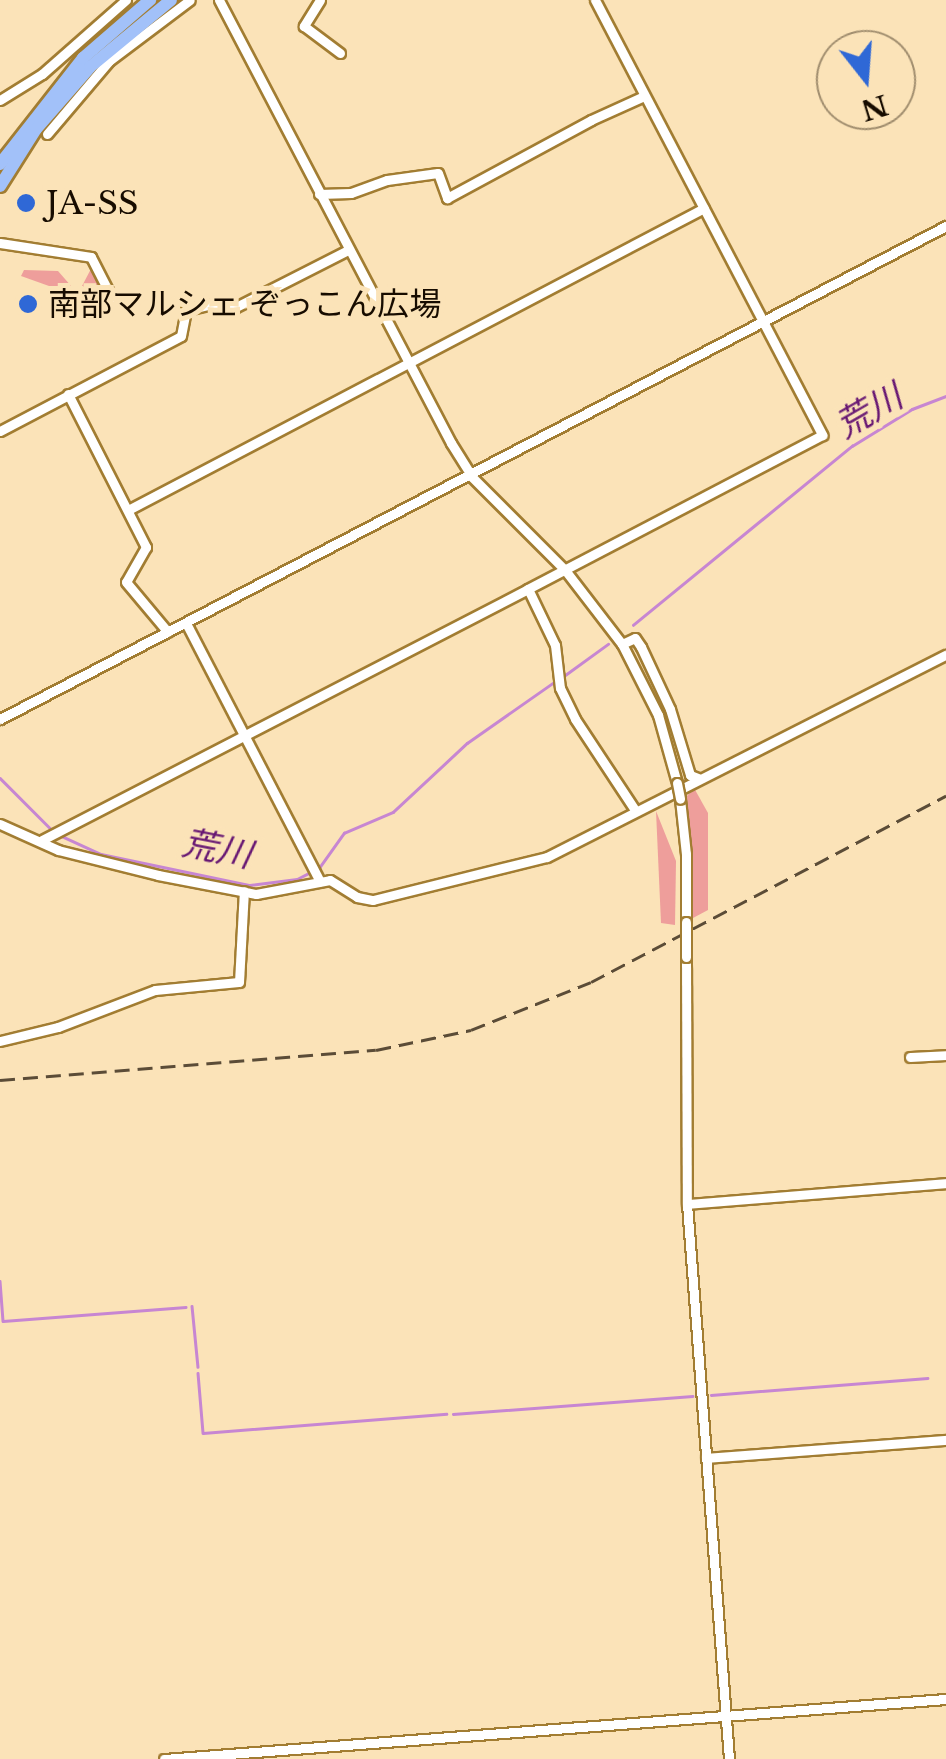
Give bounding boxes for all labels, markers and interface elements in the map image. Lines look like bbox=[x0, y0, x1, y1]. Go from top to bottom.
north arrow bbox=[816, 30, 916, 130]
text: N bbox=[857, 87, 892, 128]
place label: JA-SS bbox=[46, 184, 139, 222]
marker: JA-SS bbox=[15, 192, 37, 214]
place label: 南部マルシェ ぞっこん広場 bbox=[48, 285, 441, 323]
marker: 南部マルシェ ぞっこん広場 bbox=[17, 293, 39, 315]
water label: 荒川 bbox=[828, 375, 910, 447]
water label: 荒川 bbox=[179, 822, 255, 876]

